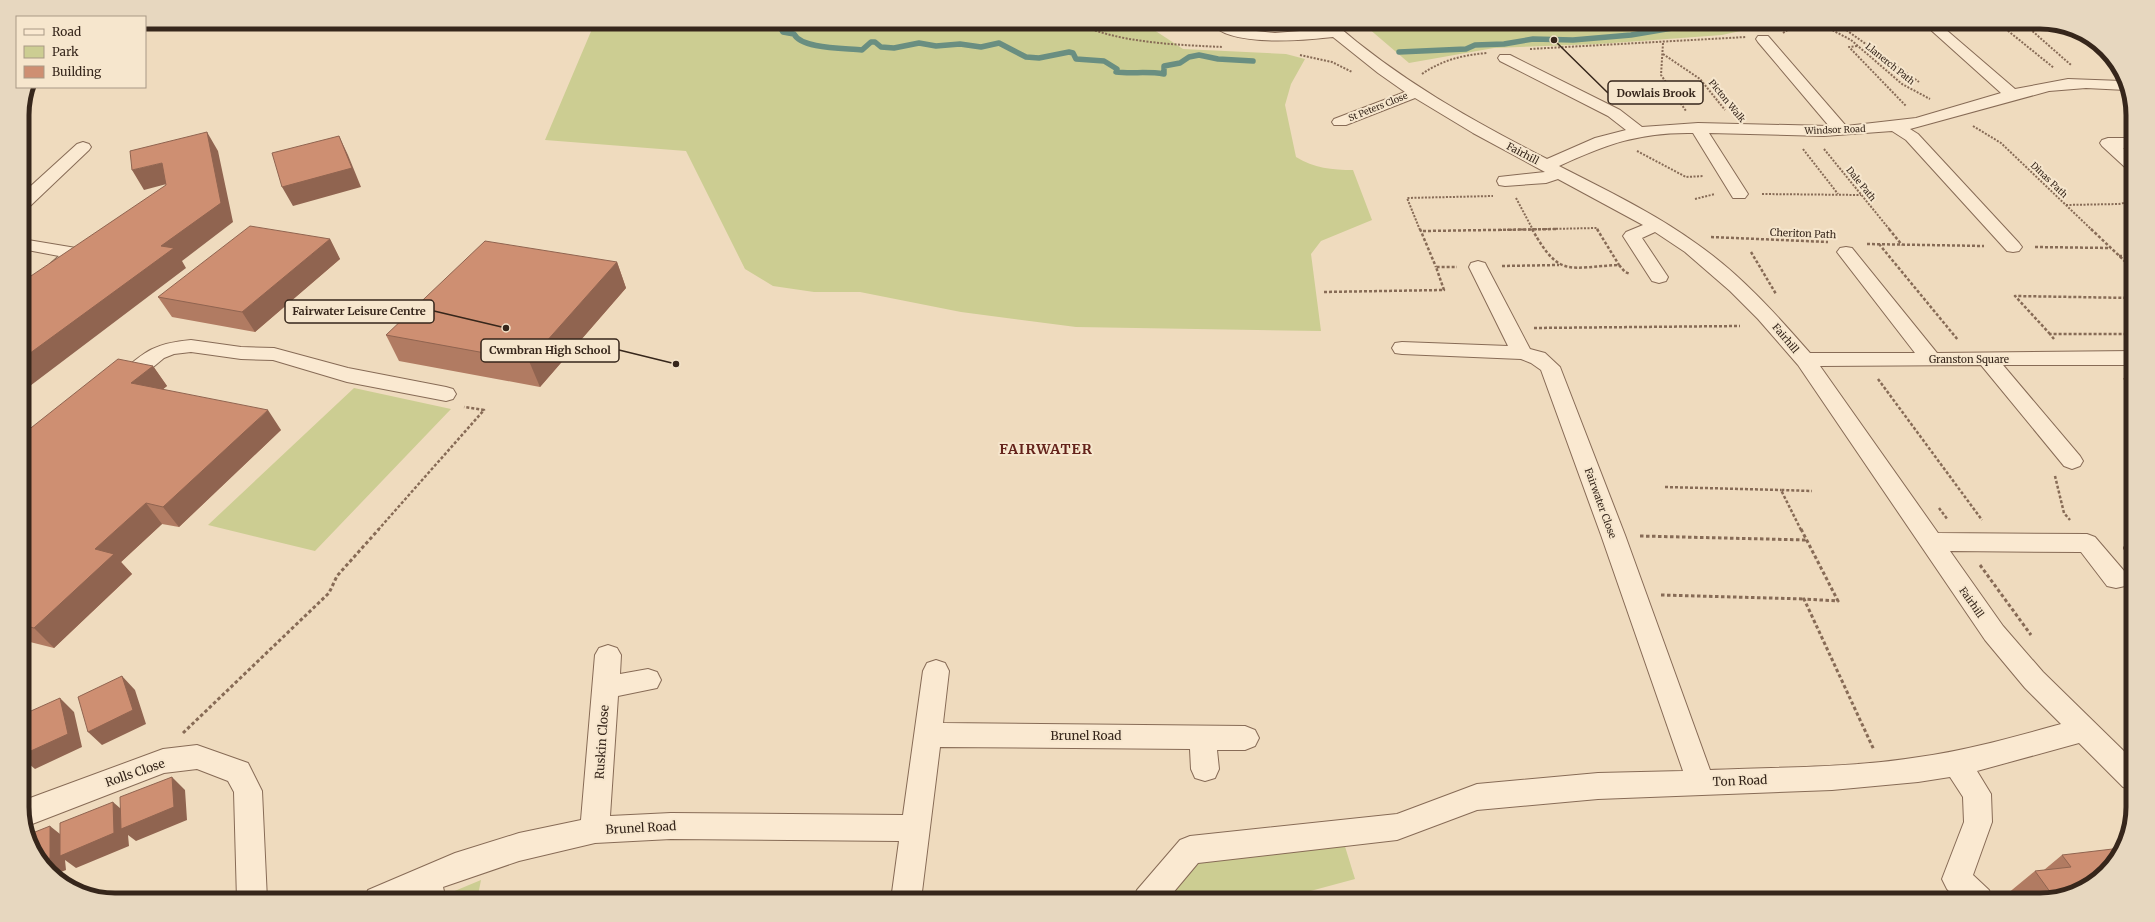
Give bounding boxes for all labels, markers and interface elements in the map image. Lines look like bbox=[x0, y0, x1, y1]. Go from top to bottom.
legend bbox=[16, 16, 146, 88]
text: Road bbox=[52, 24, 81, 39]
street label: Llanerch Path bbox=[1864, 40, 1917, 87]
text: Park bbox=[52, 44, 79, 59]
text: Building bbox=[52, 64, 102, 79]
street label: Picton Walk bbox=[1707, 77, 1748, 125]
callout: Dowlais Brook bbox=[1608, 81, 1703, 104]
text: Dowlais Brook bbox=[1616, 86, 1696, 100]
street label: St Peters Close bbox=[1347, 90, 1409, 123]
street label: Windsor Road bbox=[1803, 123, 1866, 136]
street label: Fairhill bbox=[1504, 140, 1541, 167]
street label: Dinas Path bbox=[2029, 159, 2070, 200]
street label: Dale Path bbox=[1844, 164, 1879, 203]
street label: Cheriton Path bbox=[1770, 226, 1837, 241]
callout: Fairwater Leisure Centre bbox=[285, 300, 434, 323]
text: Fairwater Leisure Centre bbox=[292, 304, 426, 318]
street label: Fairhill bbox=[1770, 321, 1802, 356]
callout: Cwmbran High School bbox=[481, 339, 619, 362]
text: Cwmbran High School bbox=[489, 343, 611, 357]
street label: Granston Square bbox=[1929, 353, 2009, 366]
district label: FAIRWATER bbox=[999, 440, 1093, 458]
street label: Fairwater Close bbox=[1582, 466, 1619, 540]
street label: Fairhill bbox=[1956, 584, 1987, 620]
street label: Ruskin Close bbox=[591, 704, 612, 780]
street label: Brunel Road bbox=[1051, 728, 1121, 743]
street label: Rolls Close bbox=[103, 755, 167, 790]
street label: Ton Road bbox=[1712, 772, 1768, 789]
street label: Brunel Road bbox=[605, 818, 677, 837]

